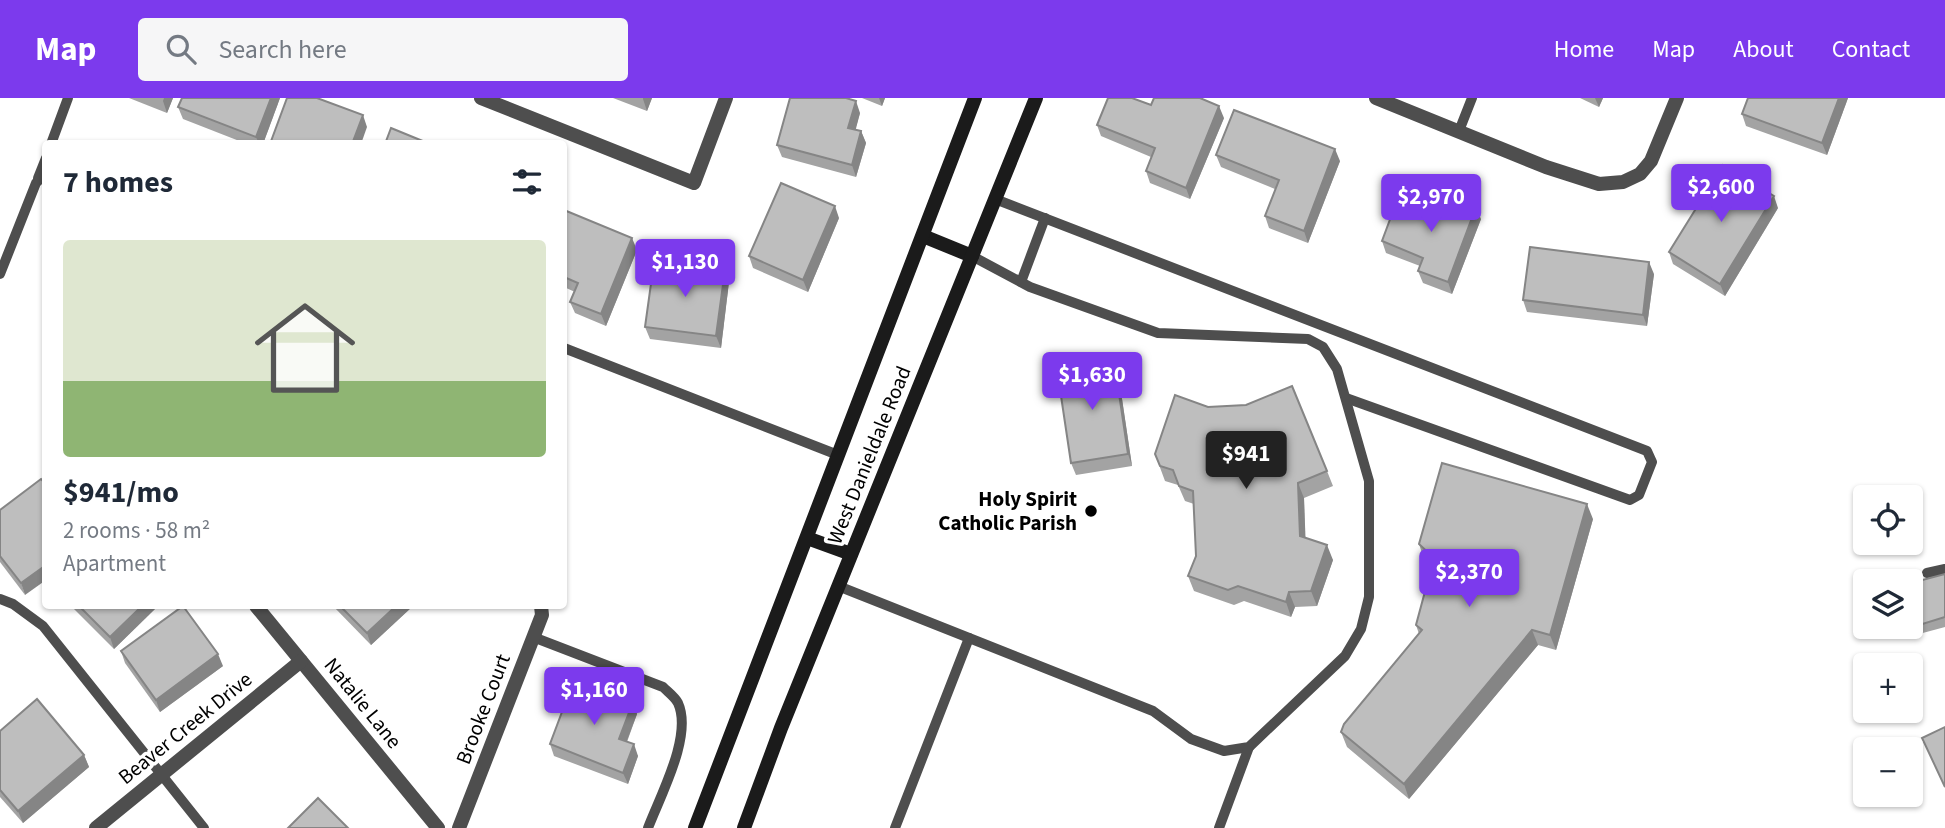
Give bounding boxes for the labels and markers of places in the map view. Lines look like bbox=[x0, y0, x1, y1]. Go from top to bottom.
pin: $2,600 bbox=[1664, 164, 1778, 224]
pin: $2,970 bbox=[1374, 174, 1488, 234]
pin: $1,130 bbox=[628, 240, 742, 299]
pin: $1,630 bbox=[1035, 352, 1149, 412]
pin: $941 bbox=[1205, 432, 1287, 491]
place label: Holy Spirit Catholic Parish bbox=[938, 484, 1077, 538]
marker: Holy Spirit Catholic Parish bbox=[1083, 503, 1099, 519]
pin: $2,370 bbox=[1412, 550, 1526, 609]
pin: $1,160 bbox=[537, 668, 651, 727]

